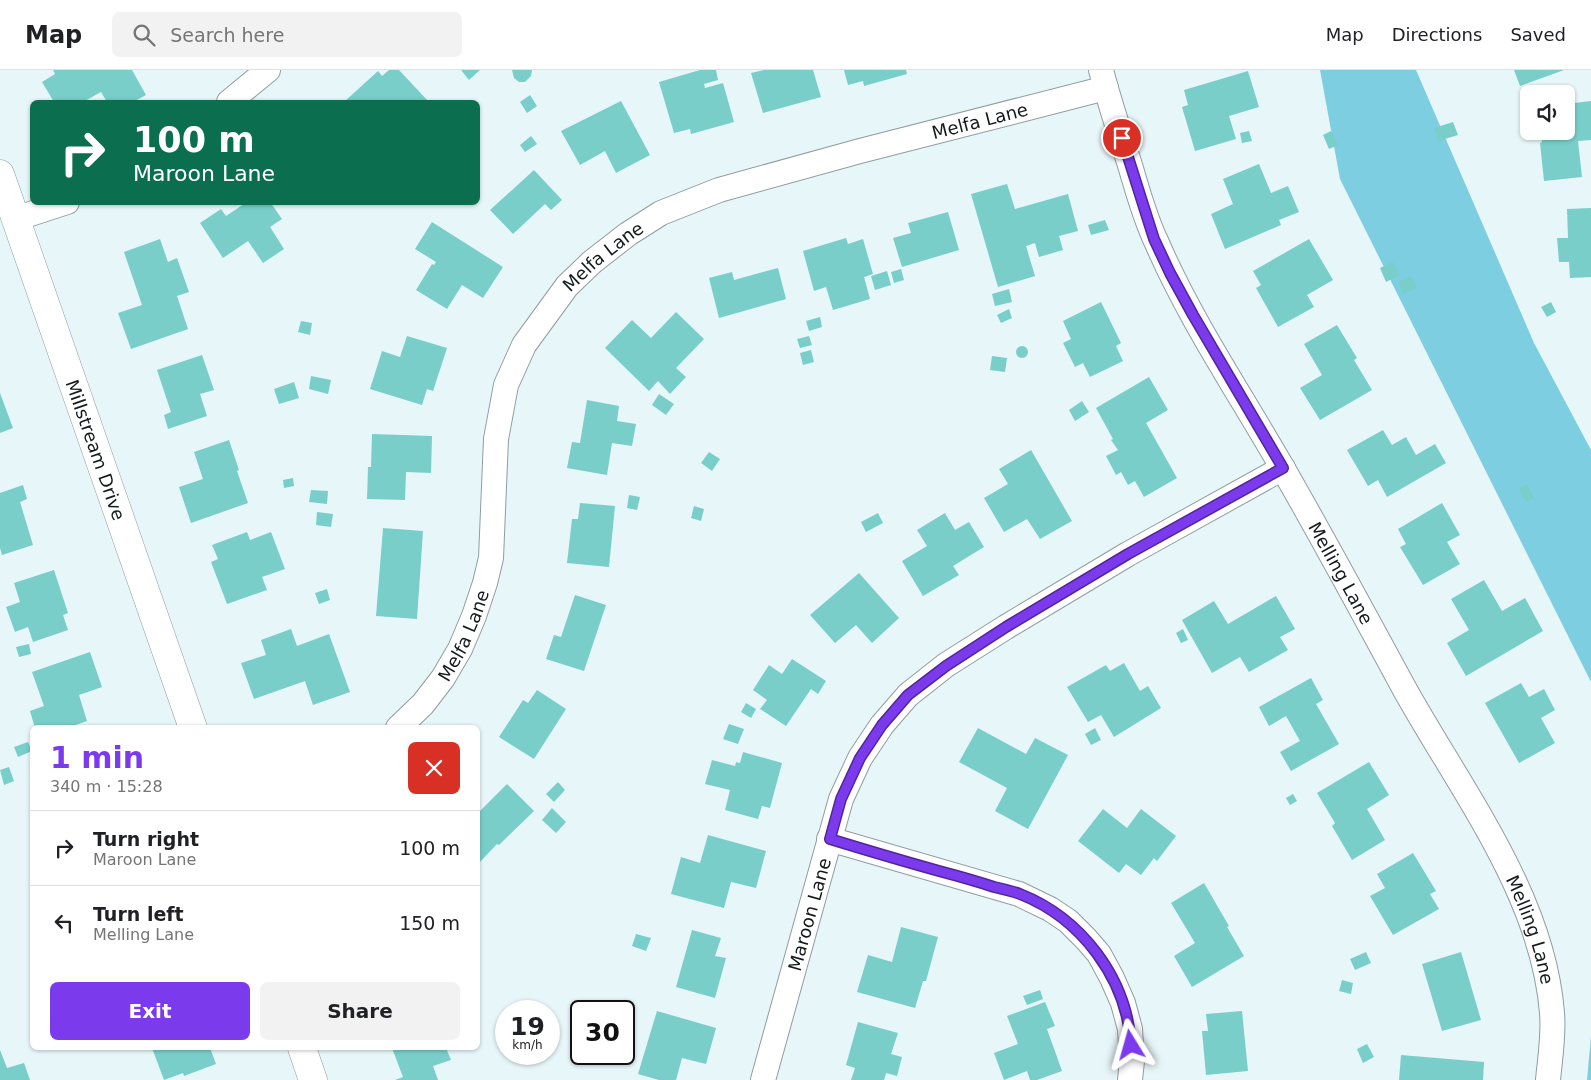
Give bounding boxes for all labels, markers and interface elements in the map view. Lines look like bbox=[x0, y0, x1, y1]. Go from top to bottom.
search box bbox=[112, 12, 462, 57]
text: Map bbox=[25, 21, 82, 49]
icon: search bbox=[130, 21, 158, 49]
text: Search here bbox=[170, 24, 284, 46]
text: Map bbox=[1326, 24, 1364, 45]
text: Directions bbox=[1392, 24, 1482, 45]
text: Saved bbox=[1510, 24, 1566, 45]
map controls bbox=[1520, 85, 1575, 140]
button: sound bbox=[1520, 85, 1575, 140]
street label: Melfa Lane bbox=[930, 98, 1030, 143]
pin bbox=[1101, 117, 1143, 159]
icon: right bbox=[50, 120, 115, 185]
text: 100 m bbox=[133, 120, 255, 160]
icon: arrive bbox=[1108, 124, 1136, 152]
text: Maroon Lane bbox=[133, 161, 275, 186]
street label: Melfa Lane bbox=[558, 217, 647, 295]
street label: Millstream Drive bbox=[62, 377, 130, 523]
street label: Melling Lane bbox=[1305, 518, 1378, 628]
street label: Melfa Lane bbox=[433, 587, 493, 685]
text: 1 min bbox=[50, 740, 144, 775]
button: close bbox=[408, 742, 460, 794]
text: 340 m · 15:28 bbox=[50, 777, 163, 796]
text: Turn right bbox=[93, 828, 199, 850]
icon: right bbox=[50, 834, 78, 862]
text: 100 m bbox=[399, 837, 460, 859]
text: Maroon Lane bbox=[93, 850, 196, 869]
street label: Maroon Lane bbox=[783, 855, 835, 973]
street label: Melling Lane bbox=[1502, 872, 1559, 986]
text: Turn left bbox=[93, 903, 184, 925]
icon: left bbox=[50, 909, 78, 937]
text: 150 m bbox=[399, 912, 460, 934]
text: Melling Lane bbox=[93, 925, 194, 944]
button: Exit bbox=[50, 982, 250, 1040]
button: Share bbox=[260, 982, 460, 1040]
speed limit sign: 30 bbox=[570, 1000, 635, 1065]
text: 19 bbox=[510, 1012, 545, 1041]
position arrow bbox=[1104, 1018, 1156, 1070]
text: km/h bbox=[512, 1038, 543, 1052]

